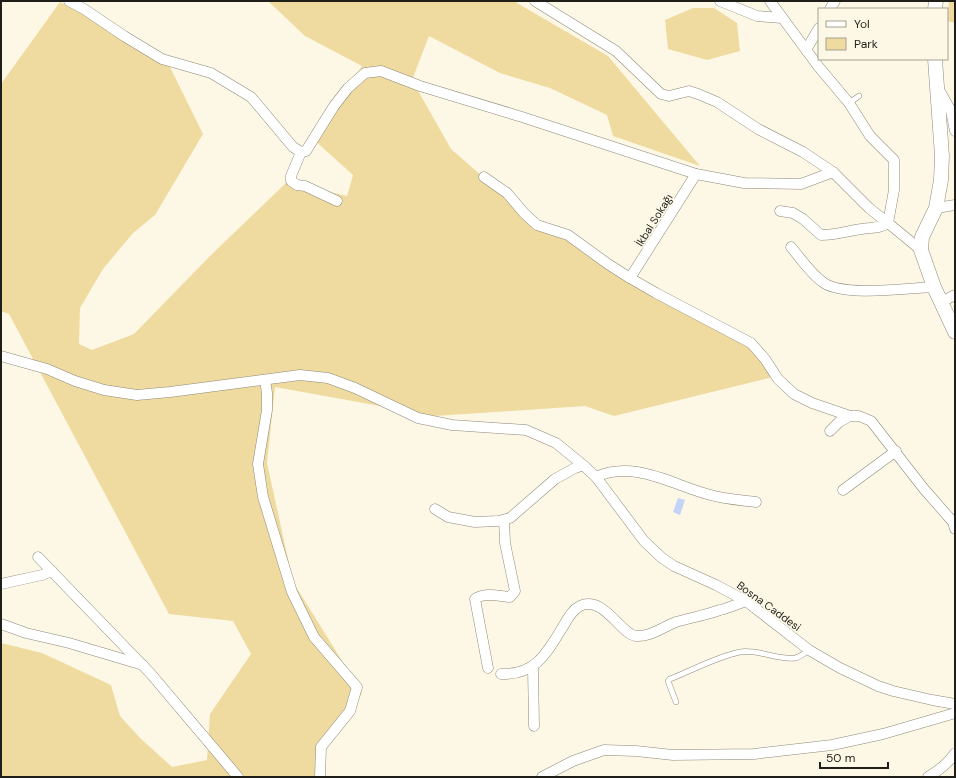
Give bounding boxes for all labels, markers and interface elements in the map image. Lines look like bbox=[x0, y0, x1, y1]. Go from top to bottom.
legend bbox=[818, 8, 948, 60]
text: Yol bbox=[854, 16, 870, 32]
text: Park bbox=[854, 36, 878, 52]
street label: İkbal Sokağı bbox=[632, 191, 676, 249]
street label: Bosna Caddesi bbox=[734, 578, 804, 634]
scale bar bbox=[820, 744, 888, 770]
text: 50 m bbox=[826, 750, 855, 766]

